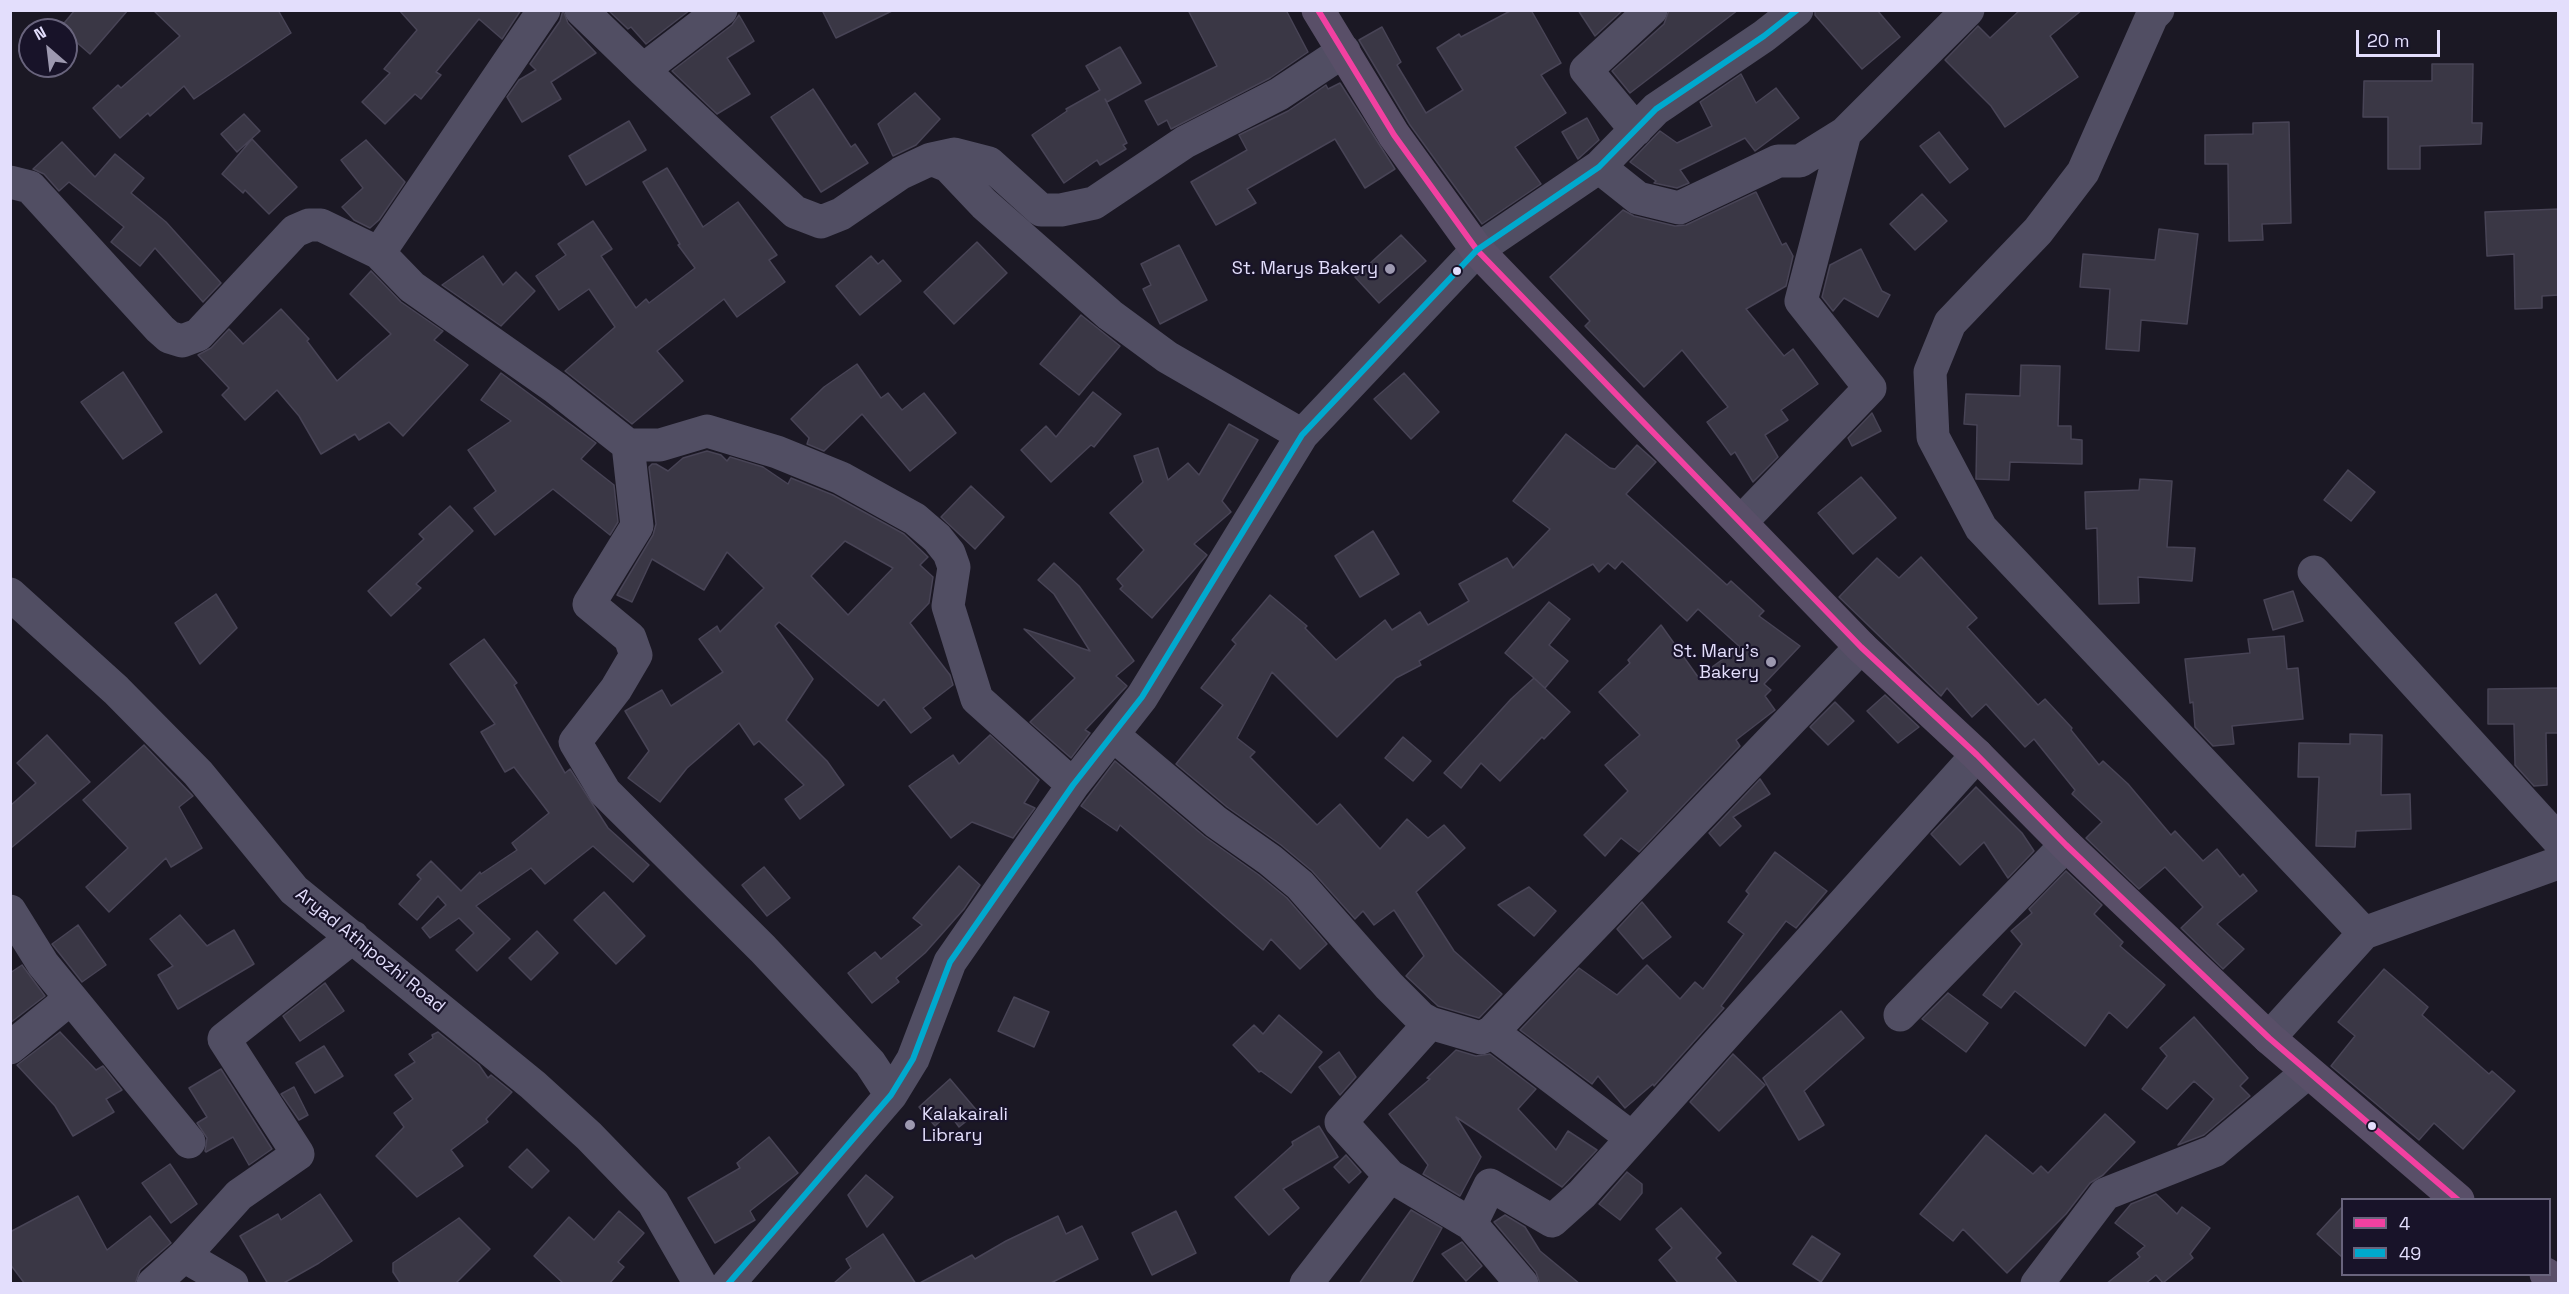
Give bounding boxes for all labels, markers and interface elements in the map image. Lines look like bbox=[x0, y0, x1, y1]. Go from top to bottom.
north arrow bbox=[18, 18, 78, 78]
scale bar bbox=[2359, 18, 2443, 56]
text: N bbox=[31, 22, 50, 45]
text: 20 m bbox=[2367, 29, 2410, 52]
place label: St. Marys Bakery bbox=[1232, 258, 1378, 280]
marker: St. Marys Bakery bbox=[1383, 262, 1397, 276]
unlabelled marker bbox=[1451, 265, 1463, 277]
place label: St. Mary's Bakery bbox=[1673, 641, 1759, 684]
marker: St. Mary's Bakery bbox=[1764, 655, 1778, 669]
street label: Aryad Athipozhi Road bbox=[291, 884, 449, 1018]
place label: Kalakairali Library bbox=[922, 1104, 1008, 1146]
marker: Kalakairali Library bbox=[903, 1118, 917, 1132]
unlabelled marker bbox=[2366, 1120, 2378, 1132]
legend bbox=[2341, 1198, 2551, 1276]
text: 4 bbox=[2399, 1212, 2410, 1235]
text: 49 bbox=[2399, 1242, 2421, 1265]

